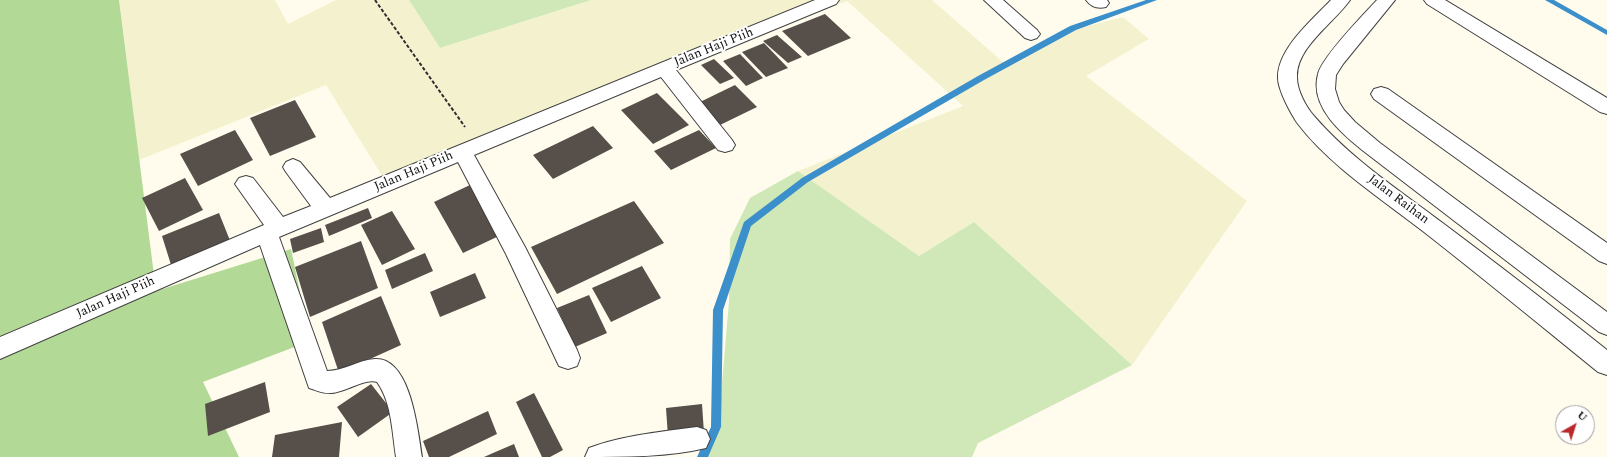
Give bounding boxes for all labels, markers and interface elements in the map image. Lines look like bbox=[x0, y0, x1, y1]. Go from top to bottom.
street label: Jalan Haji Piih bbox=[672, 25, 756, 71]
street label: Jalan Haji Piih bbox=[372, 148, 456, 196]
street label: Jalan Raihan bbox=[1364, 172, 1432, 228]
street label: Jalan Haji Piih bbox=[74, 274, 158, 322]
north arrow bbox=[1555, 405, 1595, 445]
text: U bbox=[1573, 407, 1591, 426]

